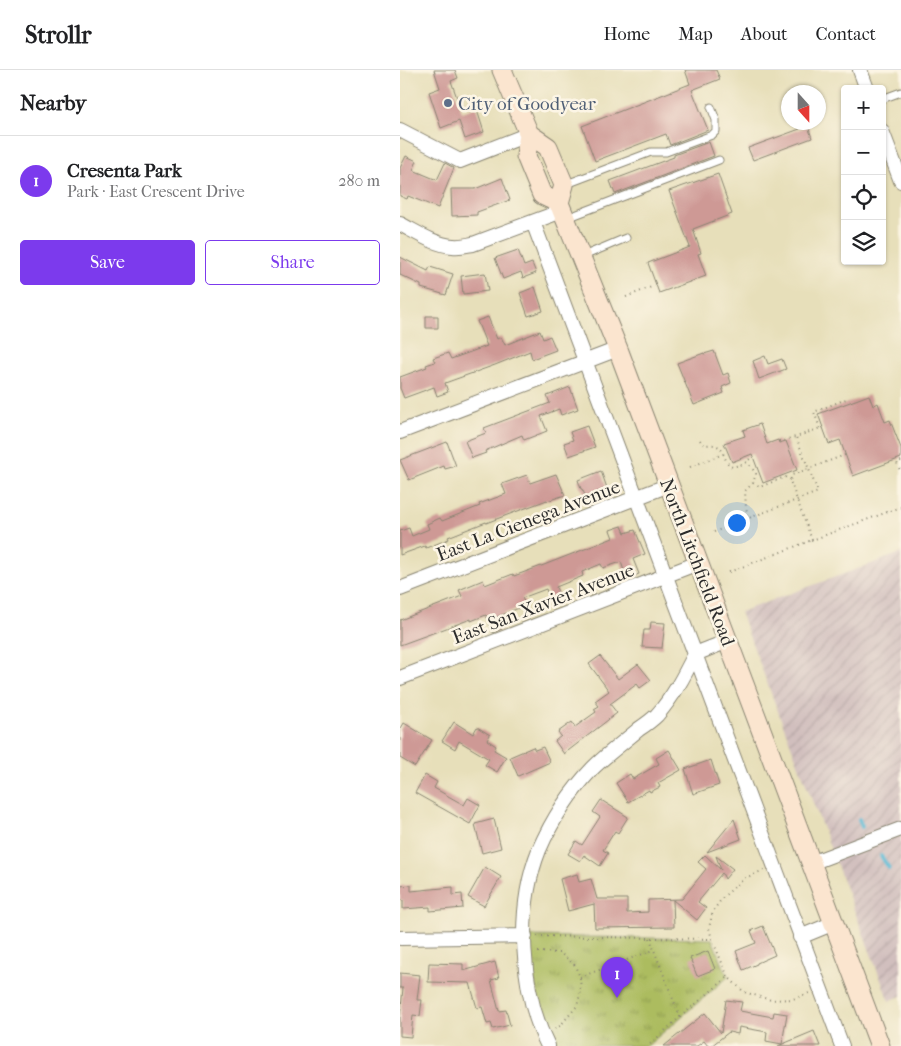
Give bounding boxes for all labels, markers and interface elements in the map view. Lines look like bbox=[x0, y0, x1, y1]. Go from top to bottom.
text: Strollr bbox=[25, 21, 92, 49]
text: Home bbox=[603, 24, 650, 45]
text: Map bbox=[678, 24, 713, 45]
text: About bbox=[741, 24, 787, 45]
text: Contact bbox=[815, 24, 876, 45]
north arrow bbox=[781, 85, 826, 130]
map controls bbox=[841, 85, 886, 265]
button: + bbox=[841, 85, 886, 130]
text: Nearby bbox=[20, 91, 86, 115]
place label: City of Goodyear bbox=[458, 93, 597, 115]
marker: City of Goodyear bbox=[442, 97, 454, 109]
button: − bbox=[841, 130, 886, 175]
text: Cresenta Park bbox=[67, 160, 182, 182]
text: 1 bbox=[33, 171, 39, 190]
text: 280 m bbox=[338, 171, 380, 190]
button: locate bbox=[841, 175, 886, 220]
text: Park · East Crescent Drive bbox=[67, 182, 245, 201]
button: layers bbox=[841, 220, 886, 265]
button: Save bbox=[20, 240, 195, 285]
button: Share bbox=[205, 240, 380, 285]
street label: North Litchfield Road bbox=[655, 475, 739, 650]
street label: East La Cienega Avenue bbox=[433, 476, 623, 566]
your location bbox=[724, 510, 750, 536]
street label: East San Xavier Avenue bbox=[449, 559, 637, 649]
pin: 1 bbox=[601, 957, 633, 998]

